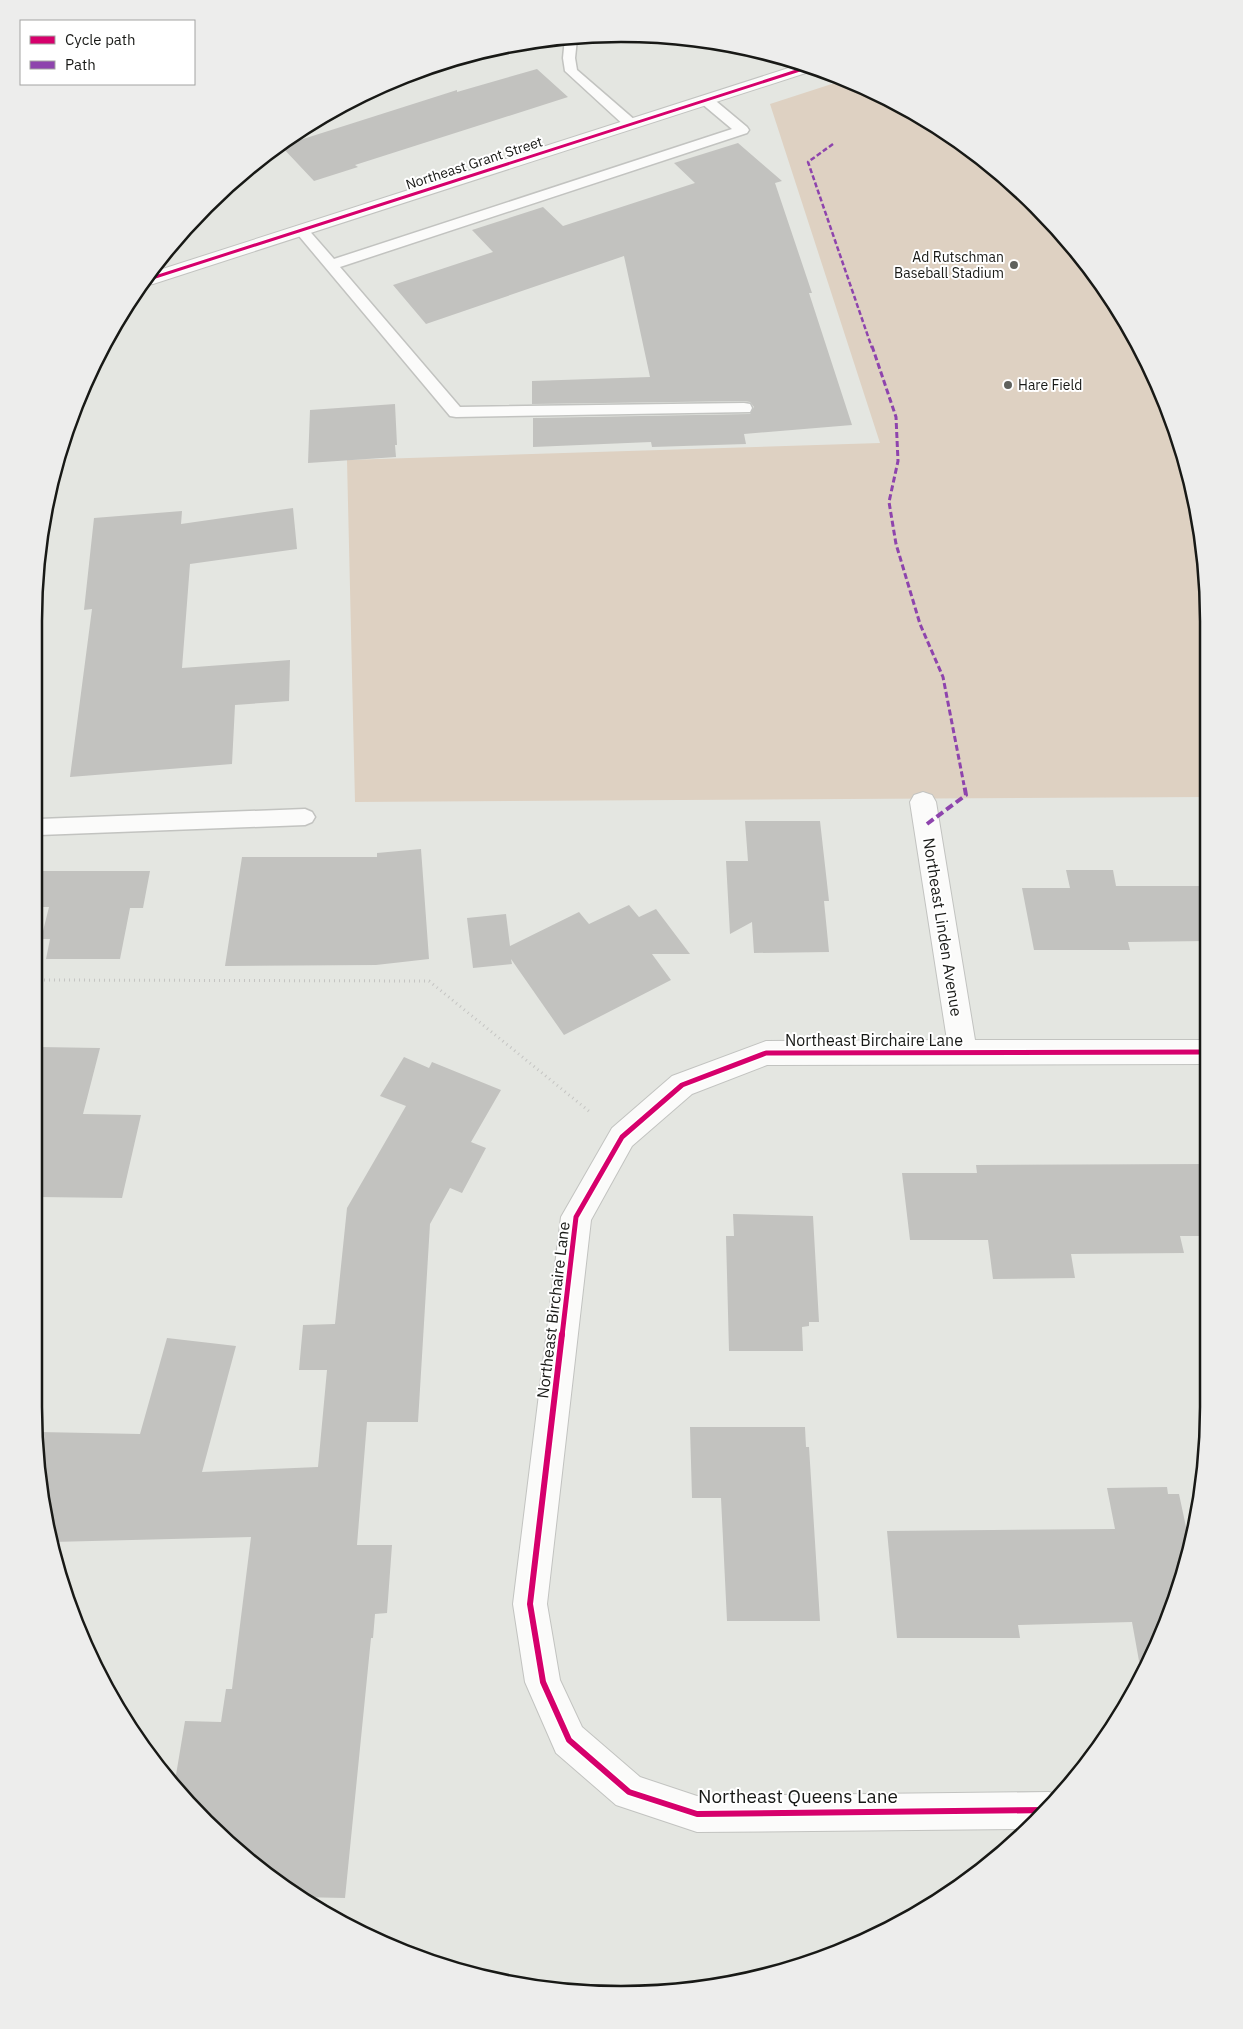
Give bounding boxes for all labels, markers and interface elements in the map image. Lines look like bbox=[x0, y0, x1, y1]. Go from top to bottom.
legend bbox=[20, 20, 195, 85]
text: Cycle path bbox=[65, 30, 136, 49]
text: Path bbox=[65, 55, 96, 74]
street label: Northeast Grant Street bbox=[403, 132, 545, 194]
place label: Ad Rutschman Baseball Stadium bbox=[894, 248, 1004, 282]
marker: Ad Rutschman Baseball Stadium bbox=[1008, 259, 1020, 271]
place label: Hare Field bbox=[1018, 376, 1082, 394]
marker: Hare Field bbox=[1002, 379, 1014, 391]
street label: Northeast Linden Avenue bbox=[919, 836, 967, 1018]
street label: Northeast Birchaire Lane bbox=[785, 1030, 963, 1050]
street label: Northeast Birchaire Lane bbox=[532, 1220, 574, 1400]
street label: Northeast Queens Lane bbox=[698, 1784, 898, 1808]

